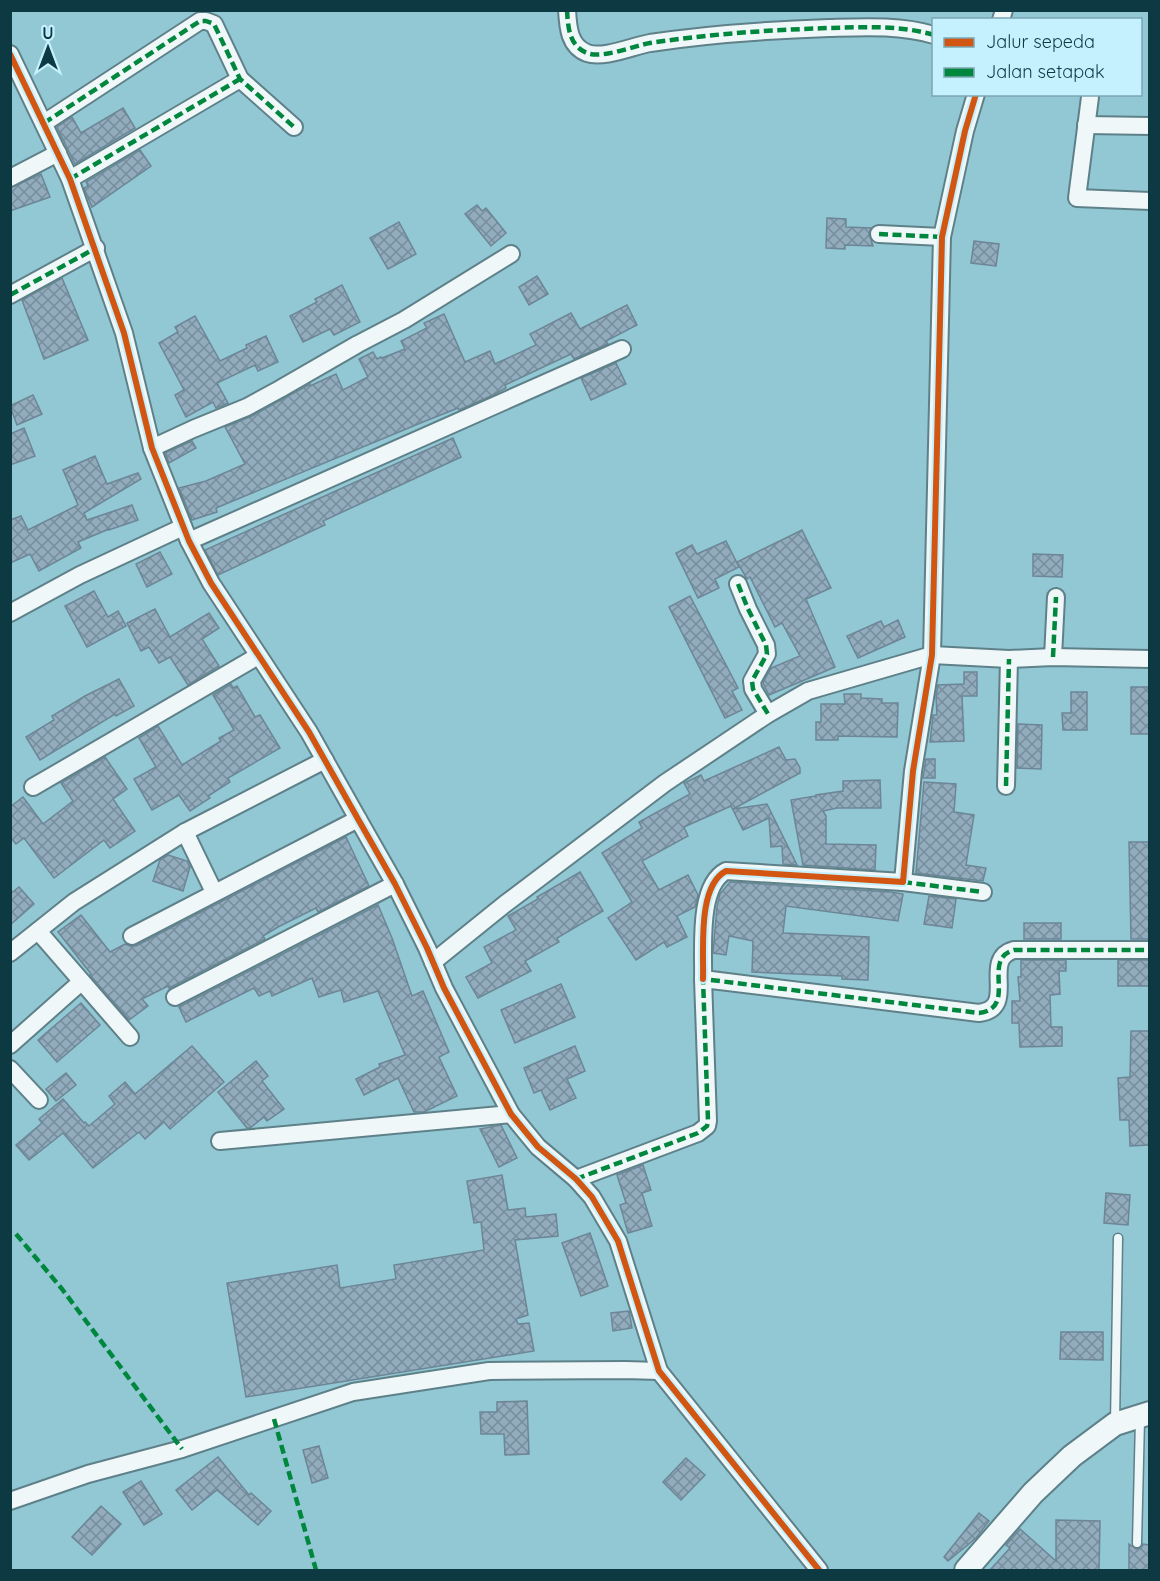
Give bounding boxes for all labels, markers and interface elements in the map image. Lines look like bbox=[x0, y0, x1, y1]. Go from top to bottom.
north arrow bbox=[18, 18, 78, 78]
legend bbox=[932, 18, 1142, 96]
text: U bbox=[42, 23, 54, 43]
text: Jalur sepeda bbox=[986, 30, 1095, 53]
text: Jalan setapak bbox=[986, 60, 1105, 83]

